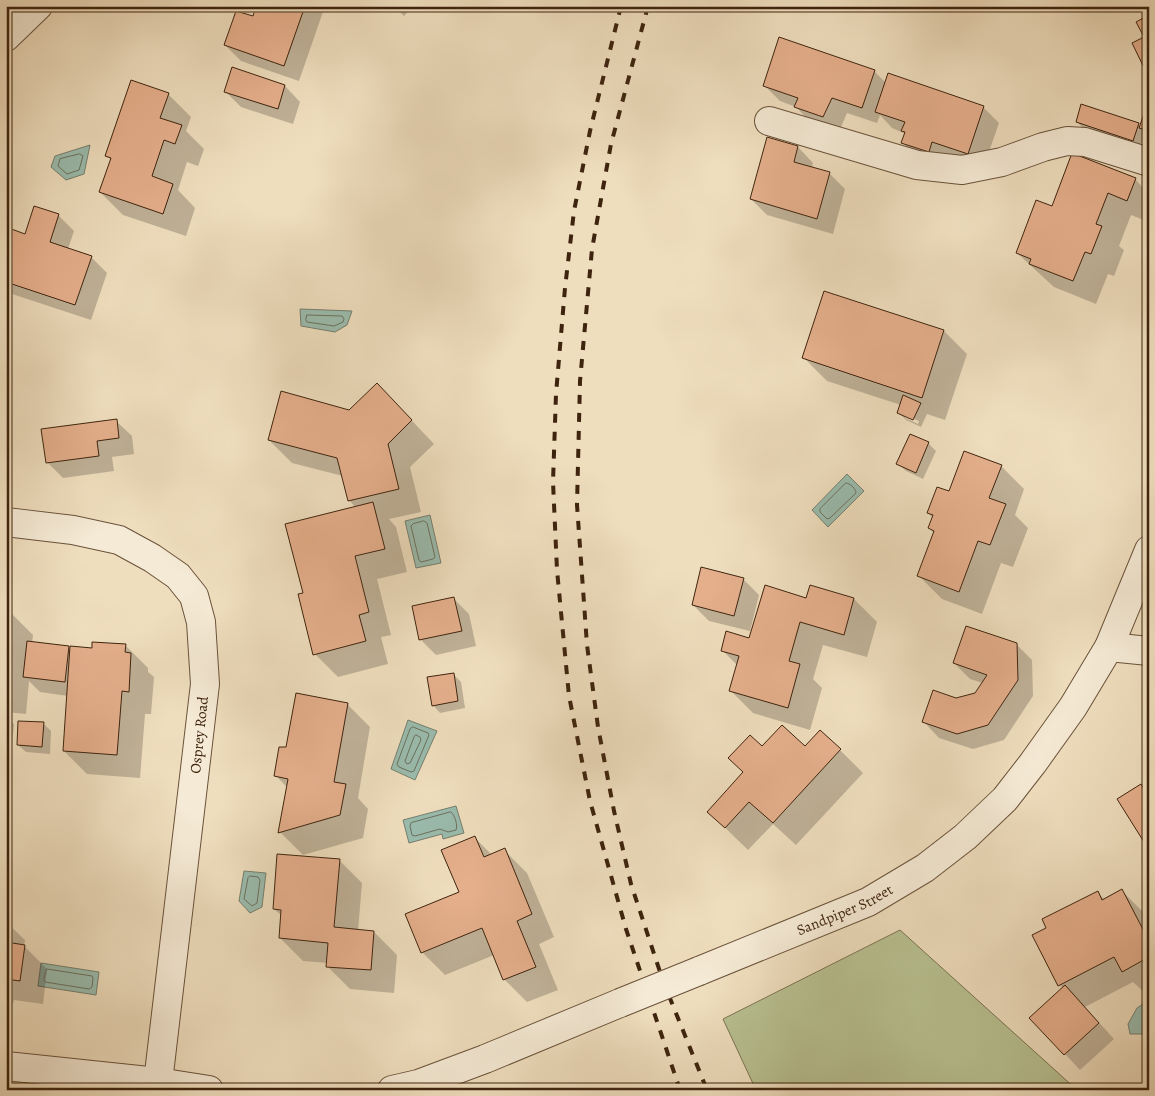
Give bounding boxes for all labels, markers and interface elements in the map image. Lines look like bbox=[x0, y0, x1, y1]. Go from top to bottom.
street label: Osprey Road bbox=[185, 694, 213, 775]
street label: Sandpiper Street bbox=[794, 879, 897, 940]

